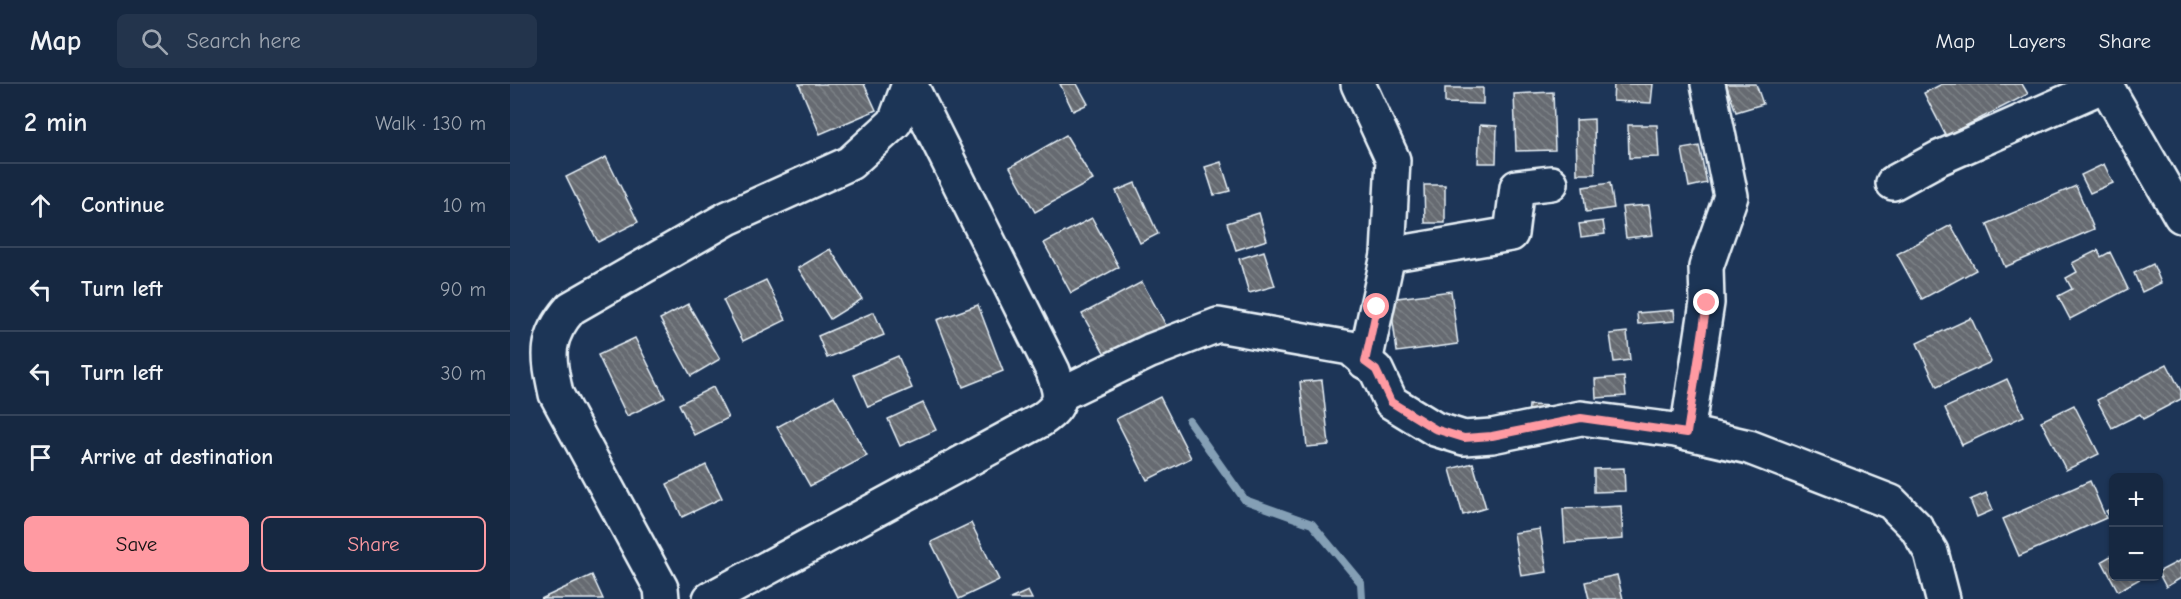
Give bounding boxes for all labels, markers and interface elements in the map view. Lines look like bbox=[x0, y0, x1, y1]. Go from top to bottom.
search box bbox=[117, 14, 537, 68]
text: Map bbox=[30, 25, 81, 57]
icon: search bbox=[138, 25, 171, 58]
text: Search here bbox=[186, 28, 301, 54]
text: Map bbox=[1936, 29, 1975, 53]
text: Layers bbox=[2008, 29, 2066, 53]
text: Share bbox=[2099, 29, 2151, 53]
text: 2 min bbox=[24, 108, 87, 138]
text: Walk · 130 m bbox=[375, 112, 486, 135]
icon: ahead bbox=[24, 189, 57, 222]
text: Continue bbox=[81, 192, 164, 218]
text: 10 m bbox=[443, 194, 486, 217]
icon: left bbox=[24, 273, 57, 306]
text: Turn left bbox=[81, 276, 163, 302]
text: 90 m bbox=[440, 278, 486, 301]
route end bbox=[1693, 289, 1719, 315]
route start bbox=[1363, 293, 1389, 319]
icon: left bbox=[24, 357, 57, 390]
text: Turn left bbox=[81, 360, 163, 386]
text: 30 m bbox=[440, 362, 486, 385]
icon: arrive bbox=[24, 441, 57, 474]
text: Arrive at destination bbox=[81, 444, 273, 470]
map controls bbox=[2109, 473, 2163, 581]
button: + bbox=[2109, 473, 2163, 527]
button: Save bbox=[24, 516, 249, 572]
button: Share bbox=[261, 516, 486, 572]
button: − bbox=[2109, 527, 2163, 581]

